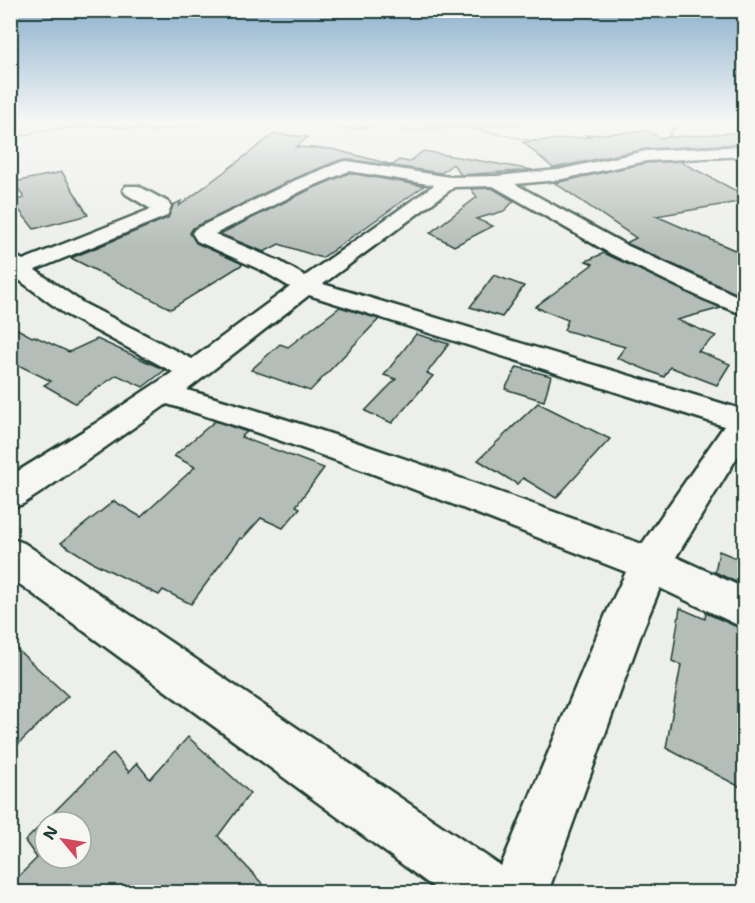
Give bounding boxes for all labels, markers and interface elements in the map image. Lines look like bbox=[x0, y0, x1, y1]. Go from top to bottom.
north arrow bbox=[33, 810, 93, 870]
text: N bbox=[38, 822, 63, 843]

